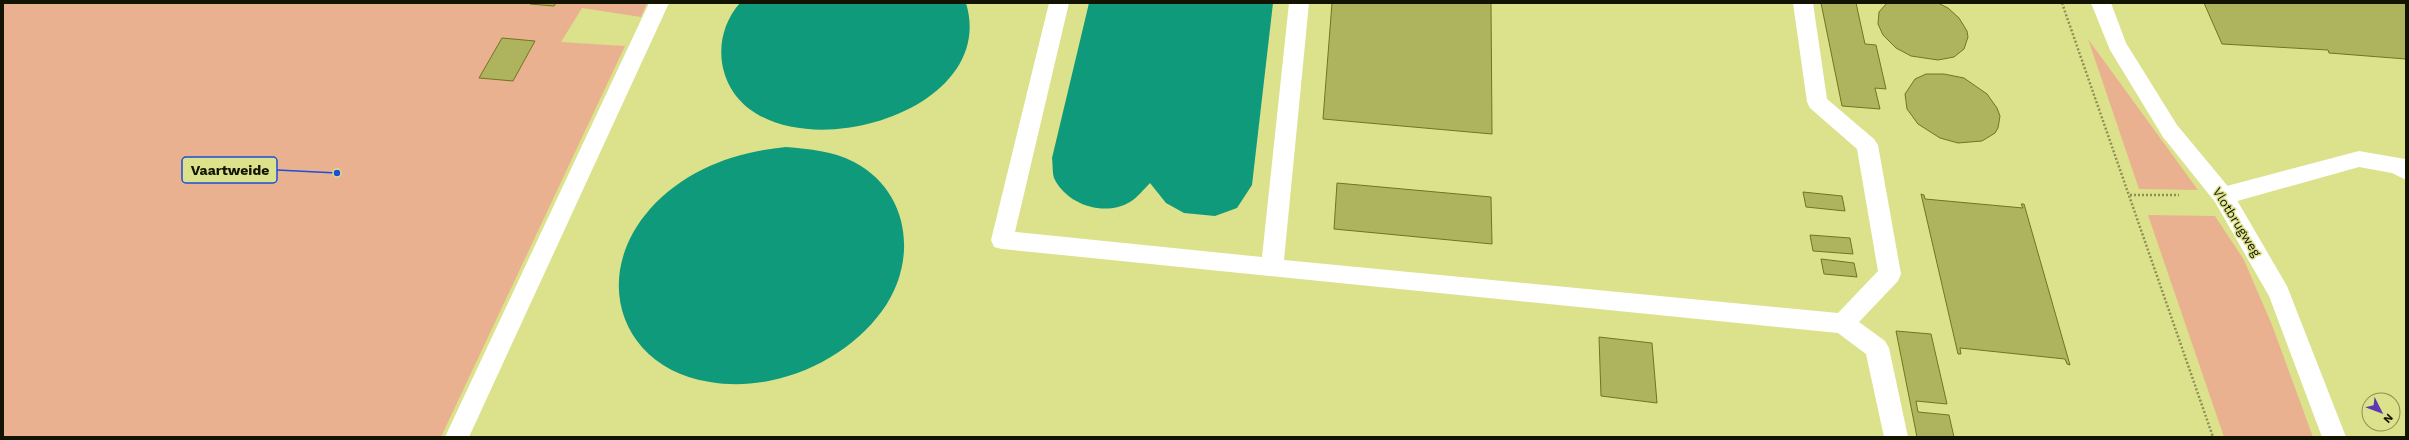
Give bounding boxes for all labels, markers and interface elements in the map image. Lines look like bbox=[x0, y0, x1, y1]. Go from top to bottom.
callout: Vaartweide bbox=[182, 157, 277, 183]
text: Vaartweide bbox=[191, 162, 269, 178]
street label: Vlotbrugweg bbox=[2210, 185, 2264, 259]
north arrow bbox=[2361, 392, 2401, 432]
text: N bbox=[2381, 411, 2396, 426]

